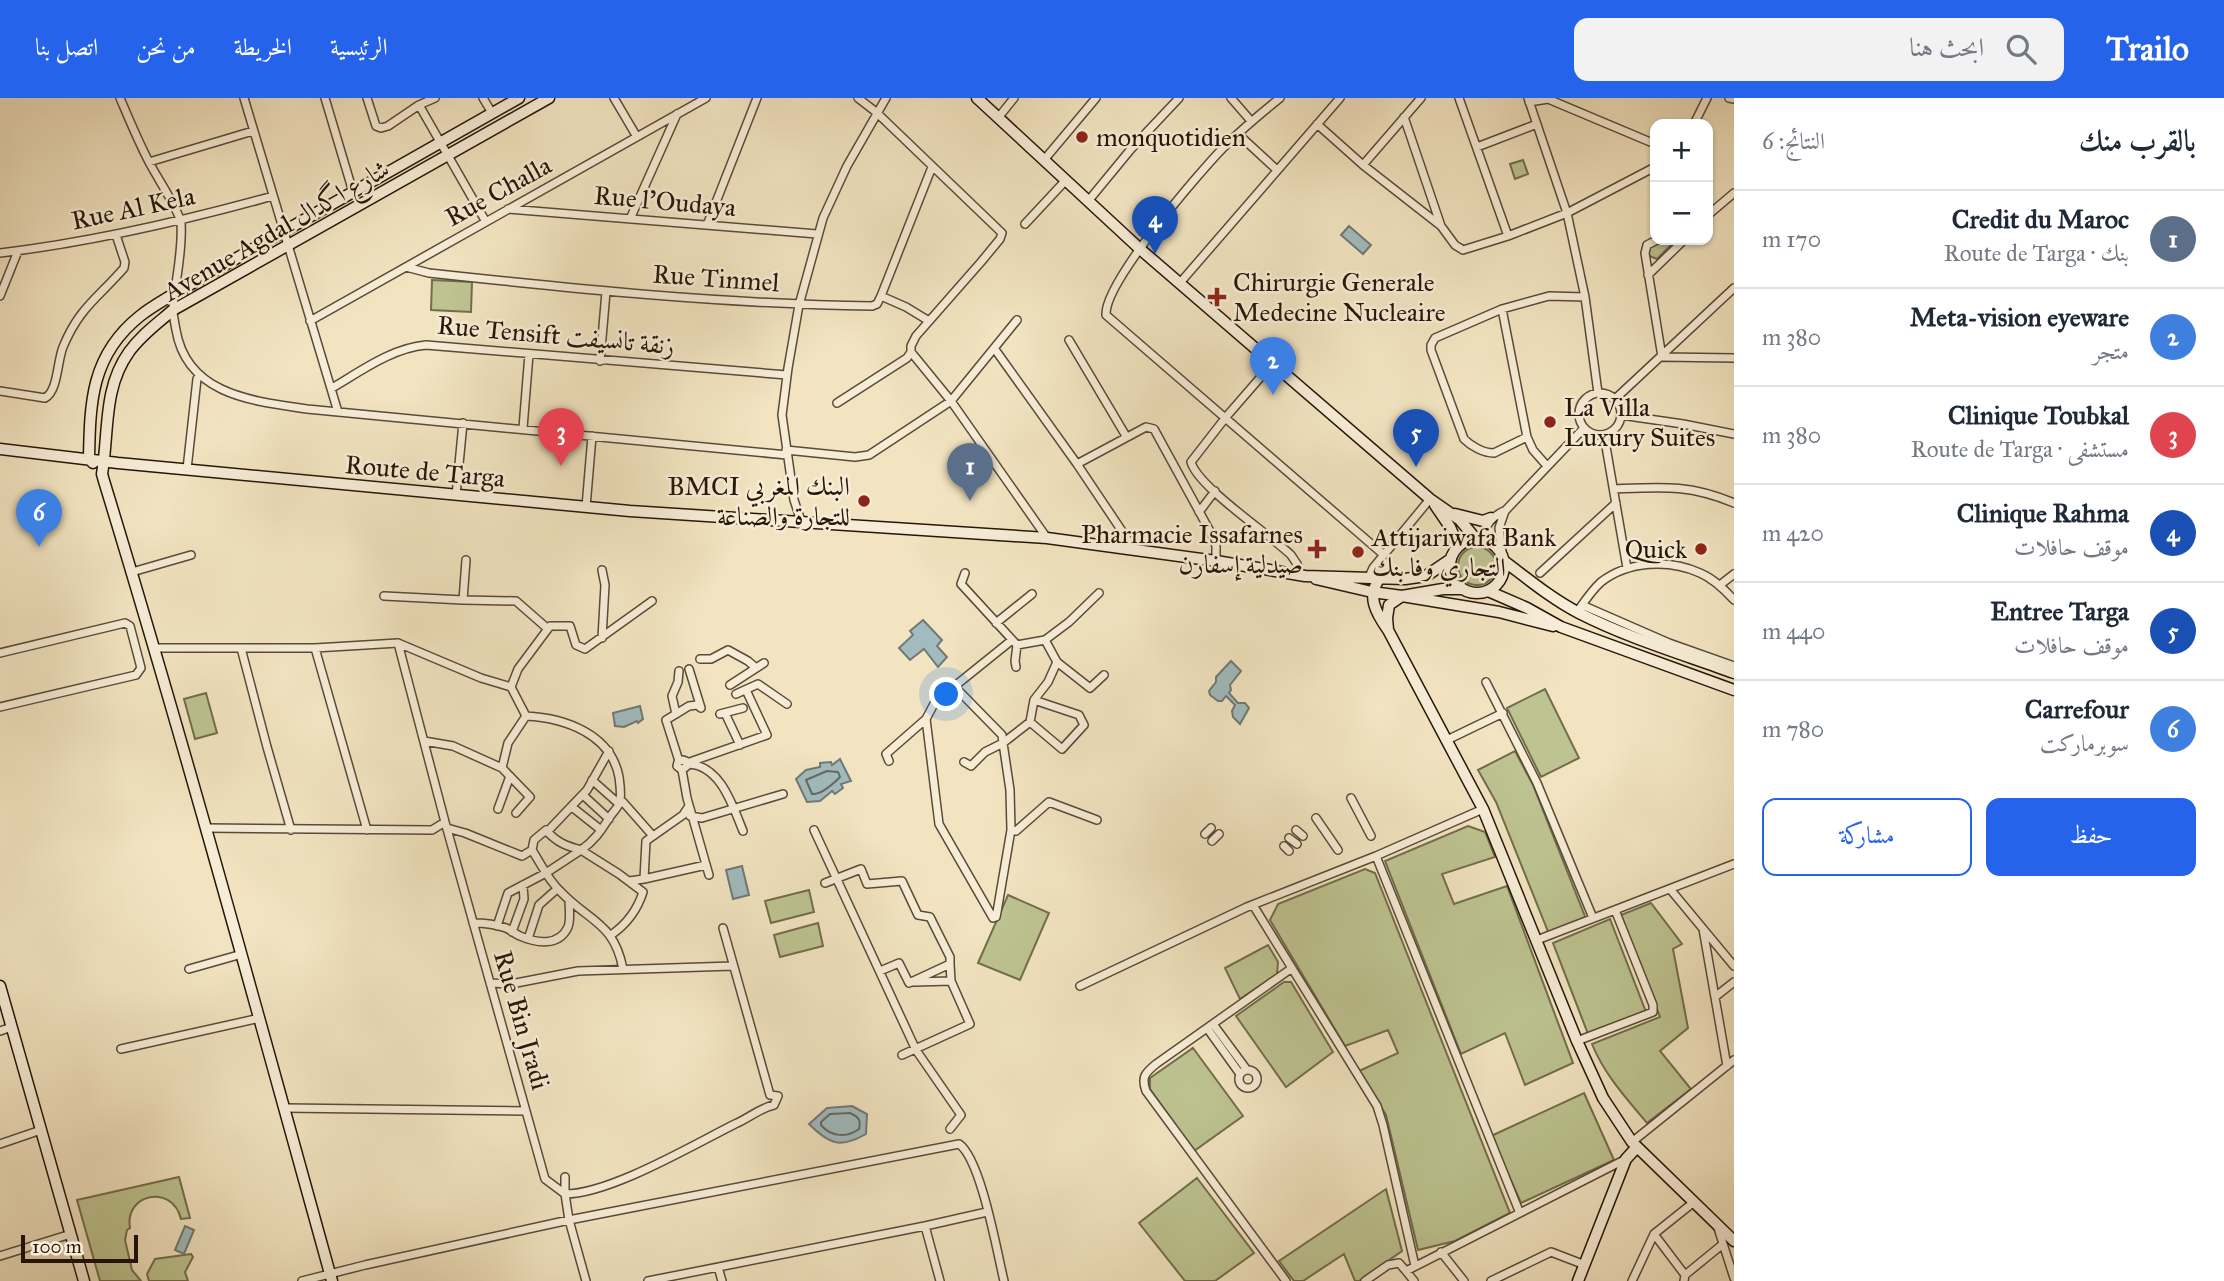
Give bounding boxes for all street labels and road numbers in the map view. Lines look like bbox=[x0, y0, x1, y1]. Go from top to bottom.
street label: Rue Challa bbox=[439, 149, 557, 233]
street label: Avenue Agdal شارع اگدال bbox=[155, 150, 398, 313]
street label: Rue Al Kela bbox=[68, 179, 198, 237]
street label: Rue l'Oudaya bbox=[593, 179, 737, 223]
street label: Rue Tinmel bbox=[652, 258, 780, 298]
street label: Rue Tensift زنقة تانسيفت bbox=[436, 309, 676, 361]
street label: Route de Targa bbox=[344, 448, 506, 494]
street label: Rue Bin Jradi bbox=[487, 947, 557, 1093]

